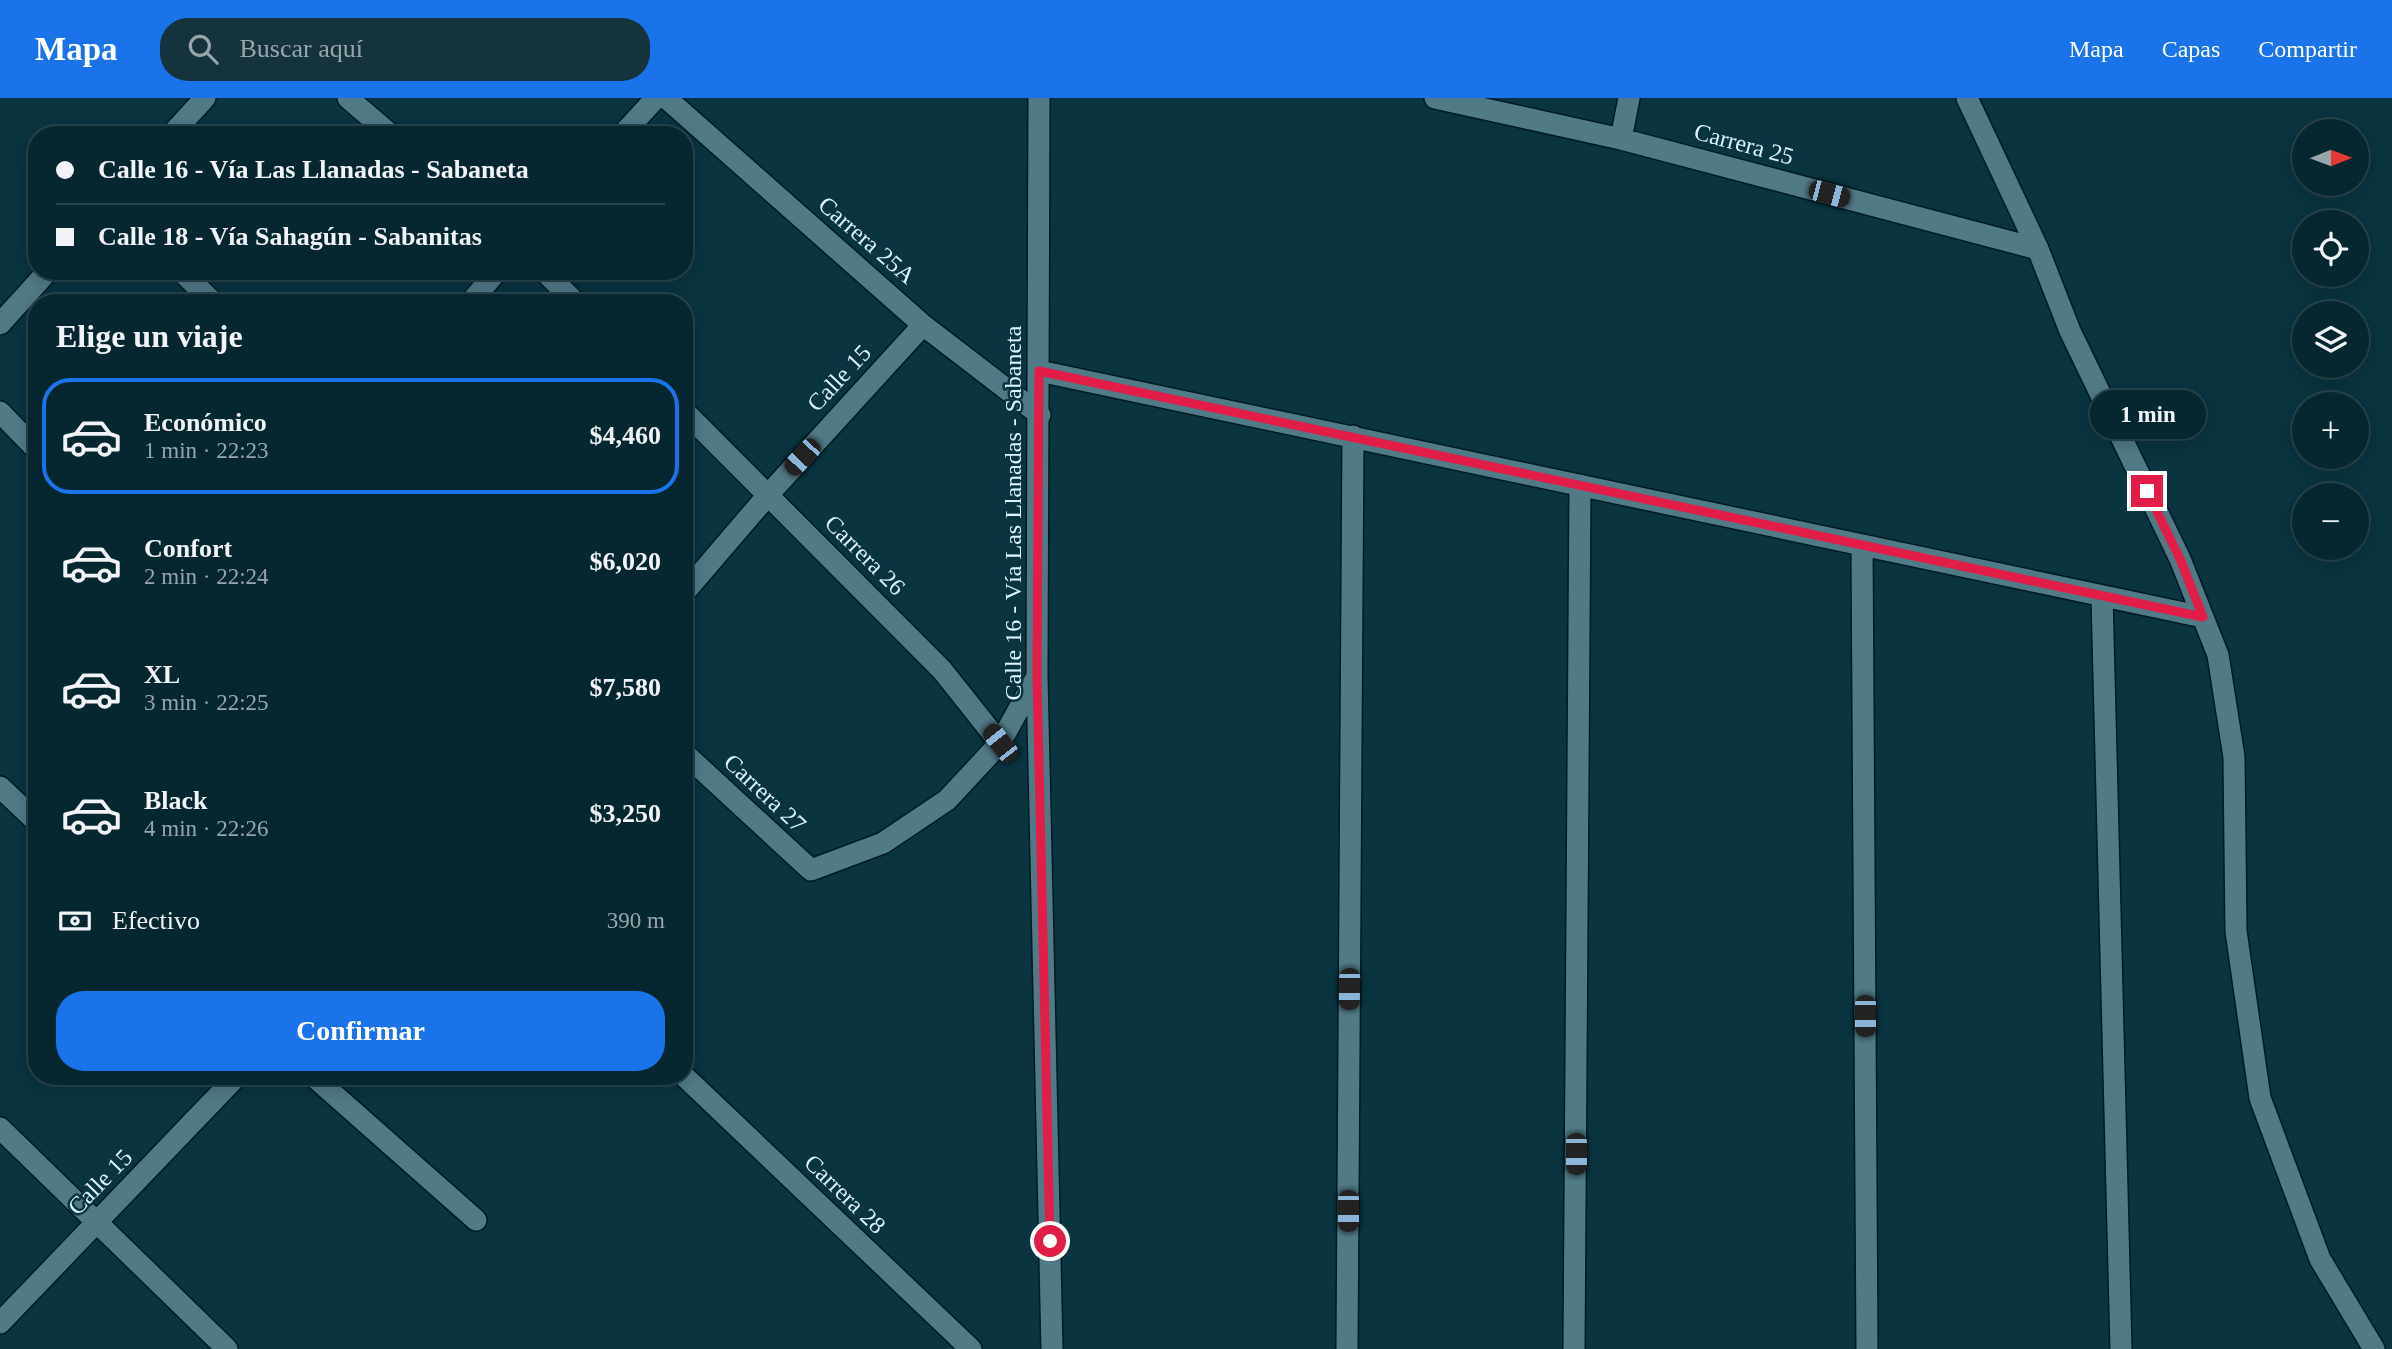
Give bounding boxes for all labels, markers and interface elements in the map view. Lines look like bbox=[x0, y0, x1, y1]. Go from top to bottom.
search box bbox=[160, 18, 650, 81]
icon: search bbox=[184, 30, 222, 68]
text: Mapa bbox=[35, 31, 118, 67]
text: Buscar aquí bbox=[240, 34, 363, 63]
text: Mapa bbox=[2069, 36, 2124, 62]
text: Capas bbox=[2162, 36, 2220, 62]
text: Compartir bbox=[2258, 36, 2357, 62]
street label: Carrera 25 bbox=[1691, 118, 1797, 170]
north arrow bbox=[2292, 119, 2370, 196]
map controls bbox=[2292, 119, 2369, 560]
text: Calle 16 - Vía Las Llanadas - Sabaneta bbox=[98, 155, 529, 184]
car bbox=[1806, 178, 1853, 210]
street label: Carrera 25A bbox=[813, 191, 921, 289]
button: locate bbox=[2292, 210, 2369, 287]
text: Calle 18 - Vía Sahagún - Sabanitas bbox=[98, 222, 482, 251]
button: layers bbox=[2292, 301, 2369, 378]
text: Elige un viaje bbox=[56, 318, 243, 354]
street label: Calle 16 - Vía Las Llanadas - Sabaneta bbox=[1000, 325, 1026, 700]
street label: Calle 15 bbox=[802, 340, 876, 416]
callout: 1 min bbox=[2089, 390, 2205, 438]
button: + bbox=[2292, 392, 2369, 469]
text: 1 min bbox=[2120, 402, 2176, 427]
icon: car bbox=[60, 405, 123, 468]
text: Económico bbox=[144, 408, 267, 437]
text: $4,460 bbox=[590, 421, 661, 450]
car bbox=[780, 434, 825, 480]
text: 1 min · 22:23 bbox=[144, 438, 269, 463]
route end bbox=[2131, 475, 2163, 507]
button: − bbox=[2292, 483, 2369, 560]
street label: Carrera 26 bbox=[820, 510, 910, 600]
icon: car bbox=[60, 531, 123, 594]
text: Confort bbox=[144, 534, 232, 563]
text: $6,020 bbox=[590, 547, 661, 576]
text: 2 min · 22:24 bbox=[144, 564, 269, 589]
icon: car bbox=[60, 657, 123, 720]
text: XL bbox=[144, 660, 180, 689]
text: $7,580 bbox=[590, 673, 661, 702]
text: 3 min · 22:25 bbox=[144, 690, 269, 715]
car bbox=[979, 720, 1022, 766]
street label: Carrera 27 bbox=[719, 749, 811, 837]
icon: car bbox=[60, 783, 123, 846]
text: Black bbox=[144, 786, 208, 815]
text: $3,250 bbox=[590, 799, 661, 828]
text: 4 min · 22:26 bbox=[144, 816, 269, 841]
icon: cash bbox=[56, 902, 94, 940]
text: Efectivo bbox=[112, 906, 200, 935]
text: 390 m bbox=[607, 908, 665, 933]
car bbox=[1339, 968, 1360, 1010]
button: Confirmar bbox=[56, 991, 665, 1071]
car bbox=[1855, 995, 1876, 1037]
car bbox=[1566, 1133, 1587, 1175]
street label: Calle 15 bbox=[63, 1144, 137, 1220]
street label: Carrera 28 bbox=[799, 1149, 891, 1239]
car bbox=[1338, 1190, 1359, 1232]
route start bbox=[1034, 1225, 1066, 1257]

